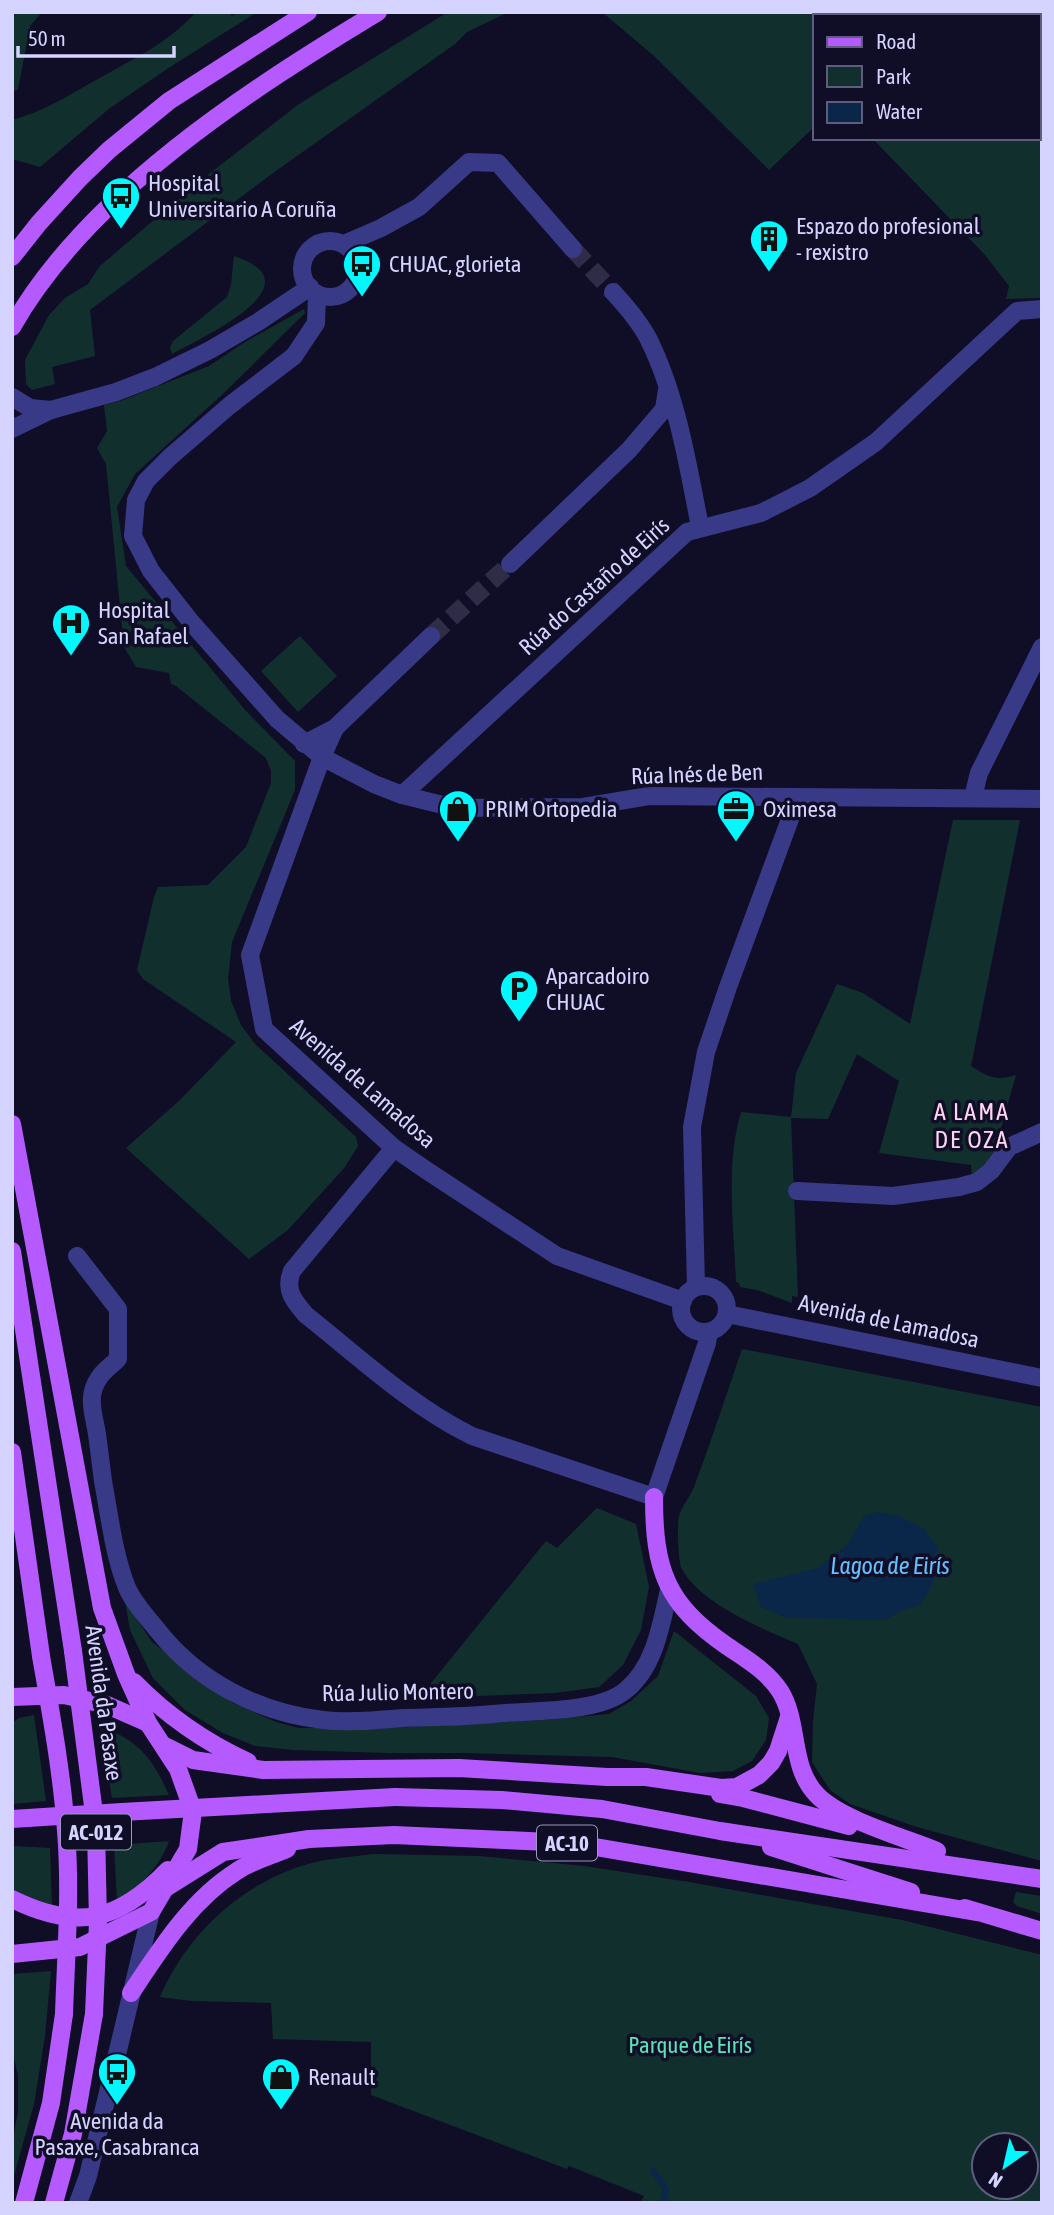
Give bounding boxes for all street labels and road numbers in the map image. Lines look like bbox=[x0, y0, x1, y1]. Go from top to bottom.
street label: Rúa do Castaño de Eirís bbox=[514, 512, 674, 660]
street label: Rúa Inés de Ben bbox=[630, 759, 764, 789]
street label: Avenida de Lamadosa bbox=[285, 1013, 441, 1153]
street label: Avenida de Lamadosa bbox=[796, 1289, 982, 1353]
street label: Avenida da Pasaxe bbox=[80, 1624, 128, 1782]
street label: Rúa Julio Montero bbox=[322, 1678, 474, 1706]
road number: AC-012 bbox=[61, 1814, 131, 1850]
road number: AC-10 bbox=[537, 1826, 597, 1860]

